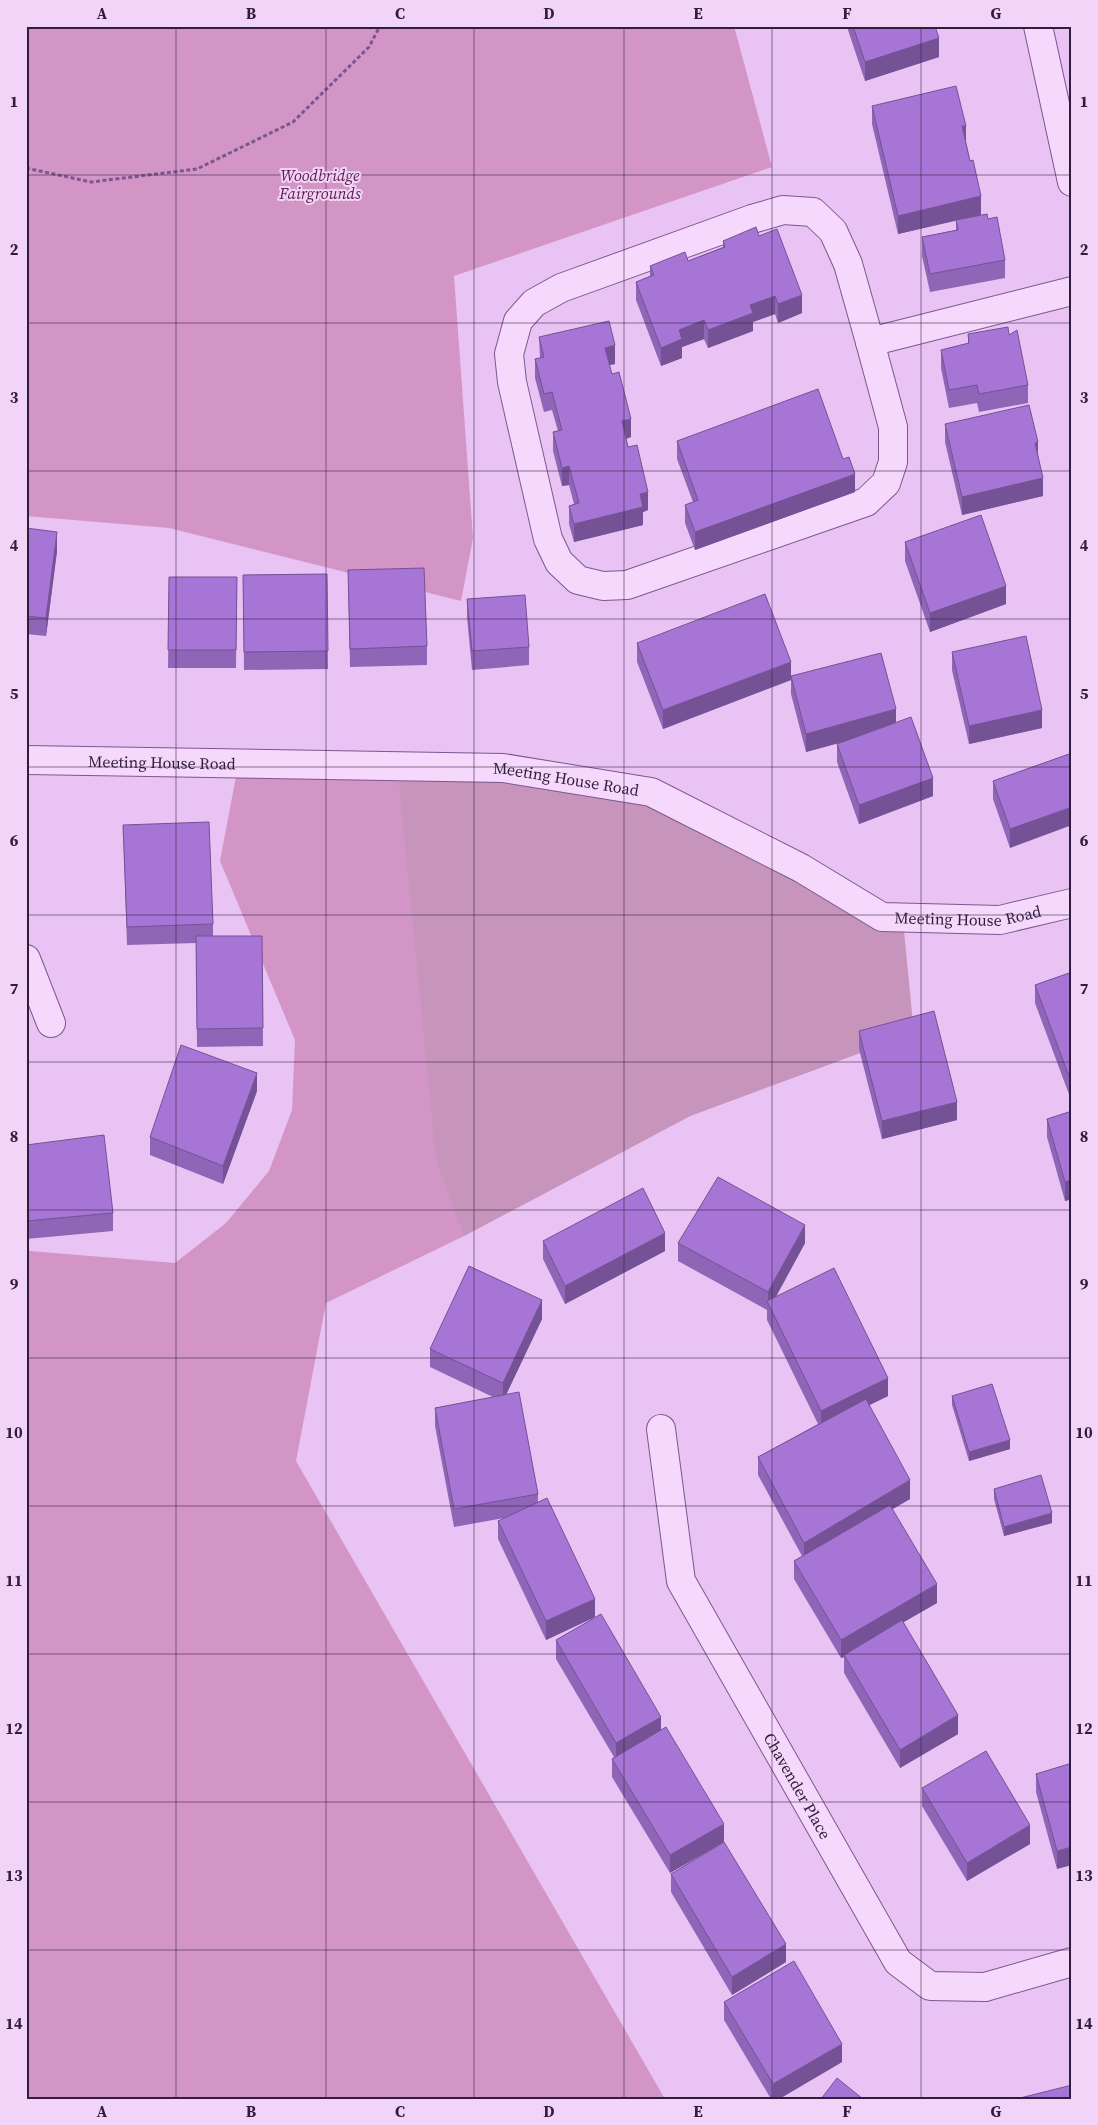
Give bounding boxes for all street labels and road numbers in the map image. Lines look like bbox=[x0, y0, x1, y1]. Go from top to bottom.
street label: Meeting House Road bbox=[88, 750, 236, 775]
street label: Meeting House Road bbox=[493, 757, 641, 801]
street label: Meeting House Road bbox=[894, 900, 1043, 931]
street label: Chavender Place bbox=[759, 1729, 837, 1843]

